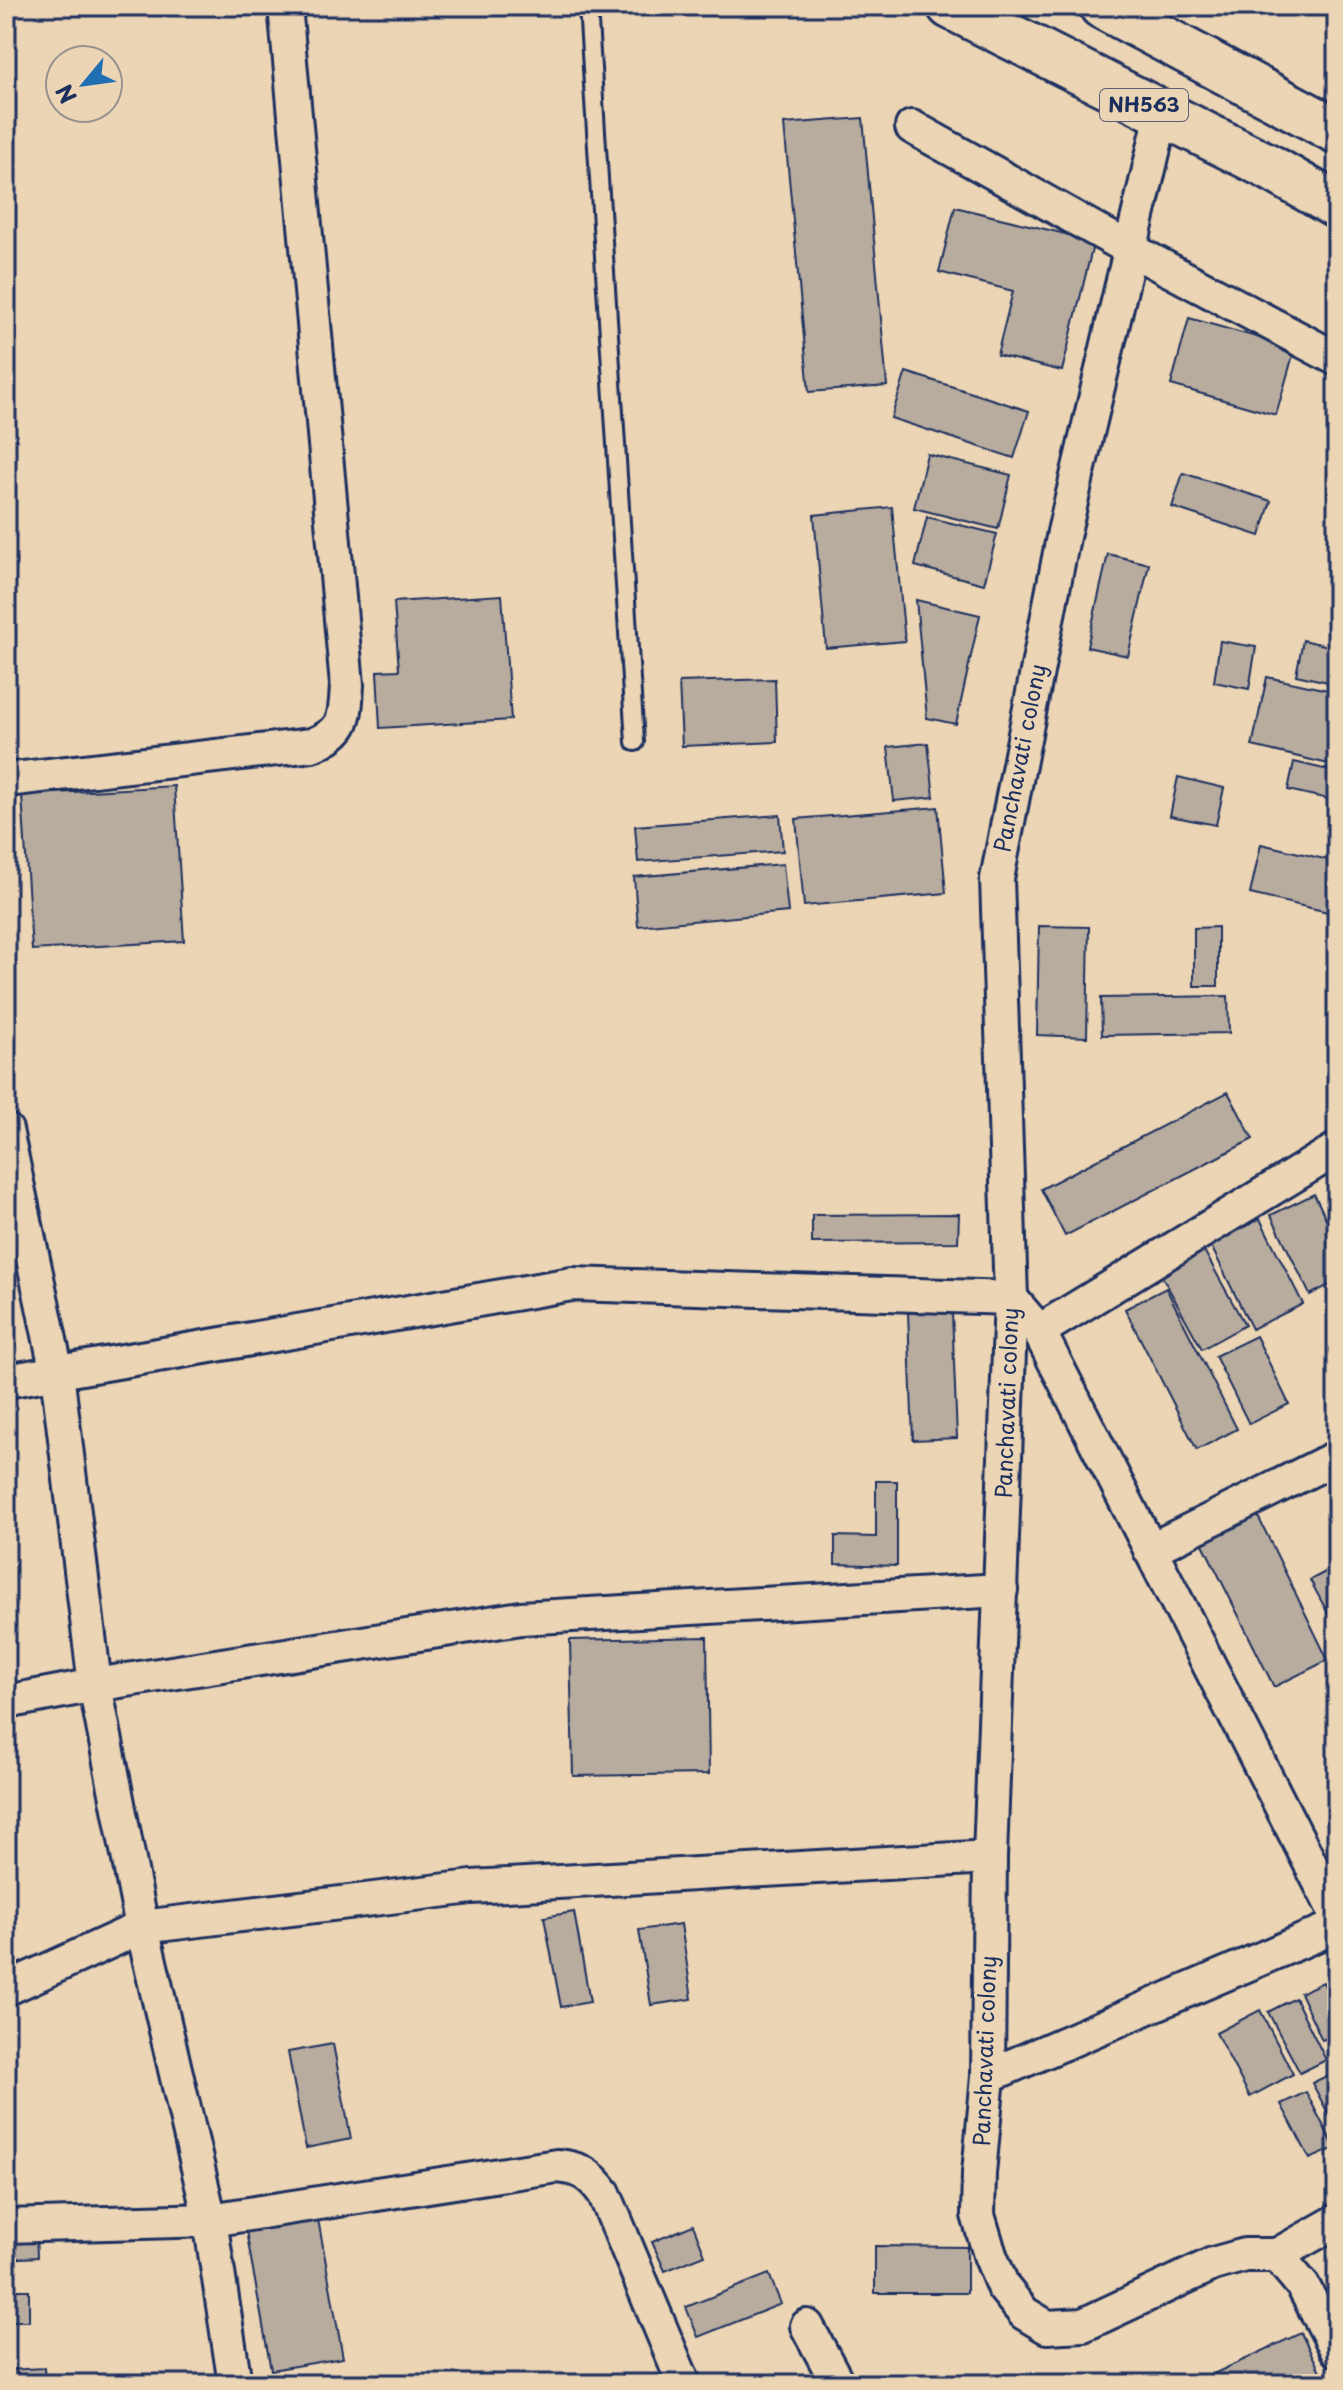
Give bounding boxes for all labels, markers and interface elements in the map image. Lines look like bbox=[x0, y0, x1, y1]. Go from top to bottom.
north arrow bbox=[44, 44, 124, 124]
text: N bbox=[47, 79, 84, 110]
road number: NH563 bbox=[1100, 89, 1188, 121]
street label: Panchavati colony bbox=[984, 661, 1053, 855]
street label: Panchavati colony bbox=[986, 1307, 1025, 1499]
street label: Panchavati colony bbox=[964, 1955, 1003, 2147]

